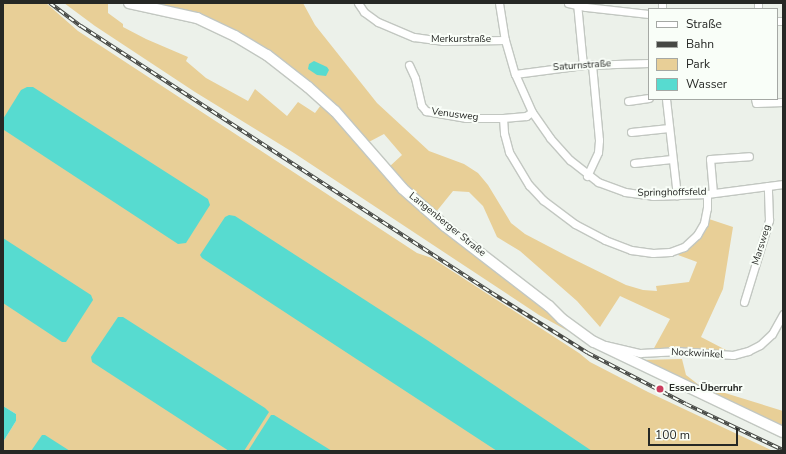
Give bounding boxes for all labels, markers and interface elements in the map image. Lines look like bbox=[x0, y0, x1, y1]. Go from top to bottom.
legend bbox=[648, 8, 778, 100]
text: Straße bbox=[686, 16, 722, 32]
street label: Merkurstraße bbox=[431, 34, 491, 46]
text: Bahn bbox=[686, 36, 714, 52]
text: Park bbox=[686, 56, 710, 72]
street label: Saturnstraße bbox=[552, 58, 612, 74]
text: Wasser bbox=[686, 76, 727, 92]
street label: Venusweg bbox=[431, 106, 479, 124]
street label: Springhoffsfeld bbox=[637, 186, 707, 200]
street label: Langenberger Straße bbox=[406, 190, 488, 260]
street label: Marsweg bbox=[750, 223, 774, 267]
street label: Nockwinkel bbox=[671, 347, 723, 361]
marker: Essen-Überruhr bbox=[654, 383, 666, 395]
place label: Essen-Überruhr bbox=[669, 383, 742, 395]
scale bar bbox=[650, 420, 740, 446]
text: 100 m bbox=[655, 427, 690, 443]

